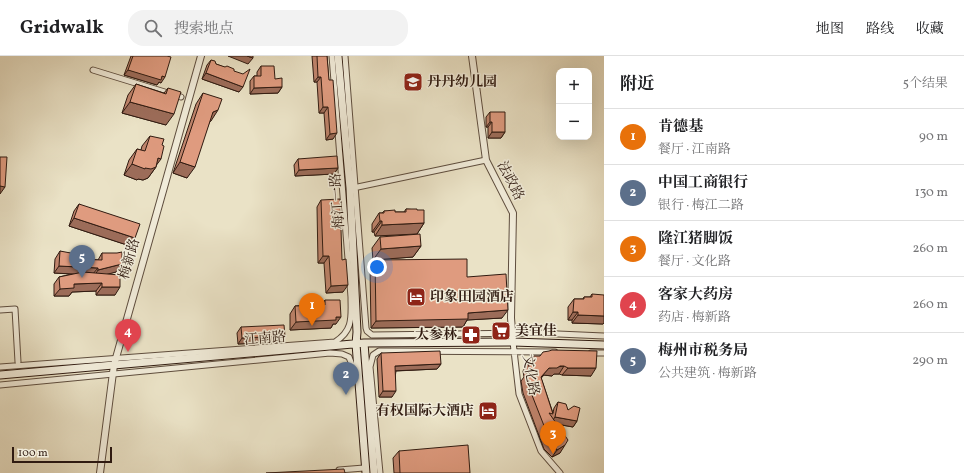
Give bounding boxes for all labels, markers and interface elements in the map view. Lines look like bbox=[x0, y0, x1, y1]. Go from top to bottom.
search box bbox=[128, 10, 408, 46]
text: Gridwalk bbox=[20, 15, 104, 41]
icon: search bbox=[142, 17, 164, 39]
text: 搜索地点 bbox=[174, 19, 234, 40]
text: 地图 bbox=[816, 20, 844, 39]
text: 路线 bbox=[866, 20, 894, 39]
text: 收藏 bbox=[916, 20, 944, 39]
map controls bbox=[556, 68, 592, 140]
button: + bbox=[556, 68, 592, 104]
school or university icon: 丹丹幼儿园 bbox=[402, 71, 424, 93]
place label: 丹丹幼儿园 bbox=[427, 73, 497, 92]
text: 附近 bbox=[620, 73, 654, 96]
text: 5个结果 bbox=[903, 75, 948, 93]
button: − bbox=[556, 104, 592, 140]
text: 肯德基 bbox=[658, 117, 703, 138]
text: 1 bbox=[630, 128, 636, 146]
text: 90 m bbox=[919, 128, 948, 146]
text: 餐厅 · 江南路 bbox=[658, 141, 731, 159]
street label: 法政路 bbox=[492, 158, 528, 204]
street label: 梅江一路 bbox=[327, 172, 349, 230]
text: 中国工商银行 bbox=[658, 173, 748, 194]
text: 2 bbox=[630, 184, 636, 202]
text: 130 m bbox=[915, 184, 948, 202]
text: 银行 · 梅江二路 bbox=[658, 197, 744, 215]
text: 隆江猪脚饭 bbox=[658, 229, 733, 250]
street label: 梅新路 bbox=[115, 236, 145, 282]
text: 3 bbox=[630, 240, 636, 258]
text: 260 m bbox=[913, 240, 948, 258]
pin: 5 bbox=[69, 245, 95, 278]
text: 餐厅 · 文化路 bbox=[658, 253, 731, 271]
your location bbox=[367, 257, 387, 277]
text: 客家大药房 bbox=[658, 285, 733, 306]
hotel icon: 印象田园酒店 bbox=[405, 286, 427, 308]
place label: 印象田园酒店 bbox=[430, 288, 514, 307]
pin: 1 bbox=[299, 293, 325, 326]
text: 4 bbox=[629, 296, 637, 314]
text: 260 m bbox=[913, 296, 948, 314]
text: 药店 · 梅新路 bbox=[658, 309, 731, 327]
pin: 4 bbox=[115, 319, 141, 352]
supermarket icon: 美宜佳 bbox=[490, 320, 512, 342]
place label: 美宜佳 bbox=[515, 322, 557, 341]
pharmacy icon: 大参林 bbox=[460, 324, 482, 346]
place label: 大参林 bbox=[415, 326, 457, 345]
street label: 江南路 bbox=[243, 328, 287, 350]
text: 梅州市税务局 bbox=[658, 341, 748, 362]
text: 5 bbox=[630, 352, 636, 370]
text: 290 m bbox=[912, 352, 948, 370]
street label: 文化路 bbox=[517, 353, 543, 397]
pin: 2 bbox=[333, 362, 359, 395]
text: 公共建筑 · 梅新路 bbox=[658, 365, 757, 383]
hotel icon: 有权国际大酒店 bbox=[477, 400, 499, 422]
place label: 有权国际大酒店 bbox=[376, 402, 474, 421]
pin: 3 bbox=[540, 421, 566, 454]
scale bar bbox=[12, 445, 112, 464]
text: 100 m bbox=[18, 446, 48, 461]

